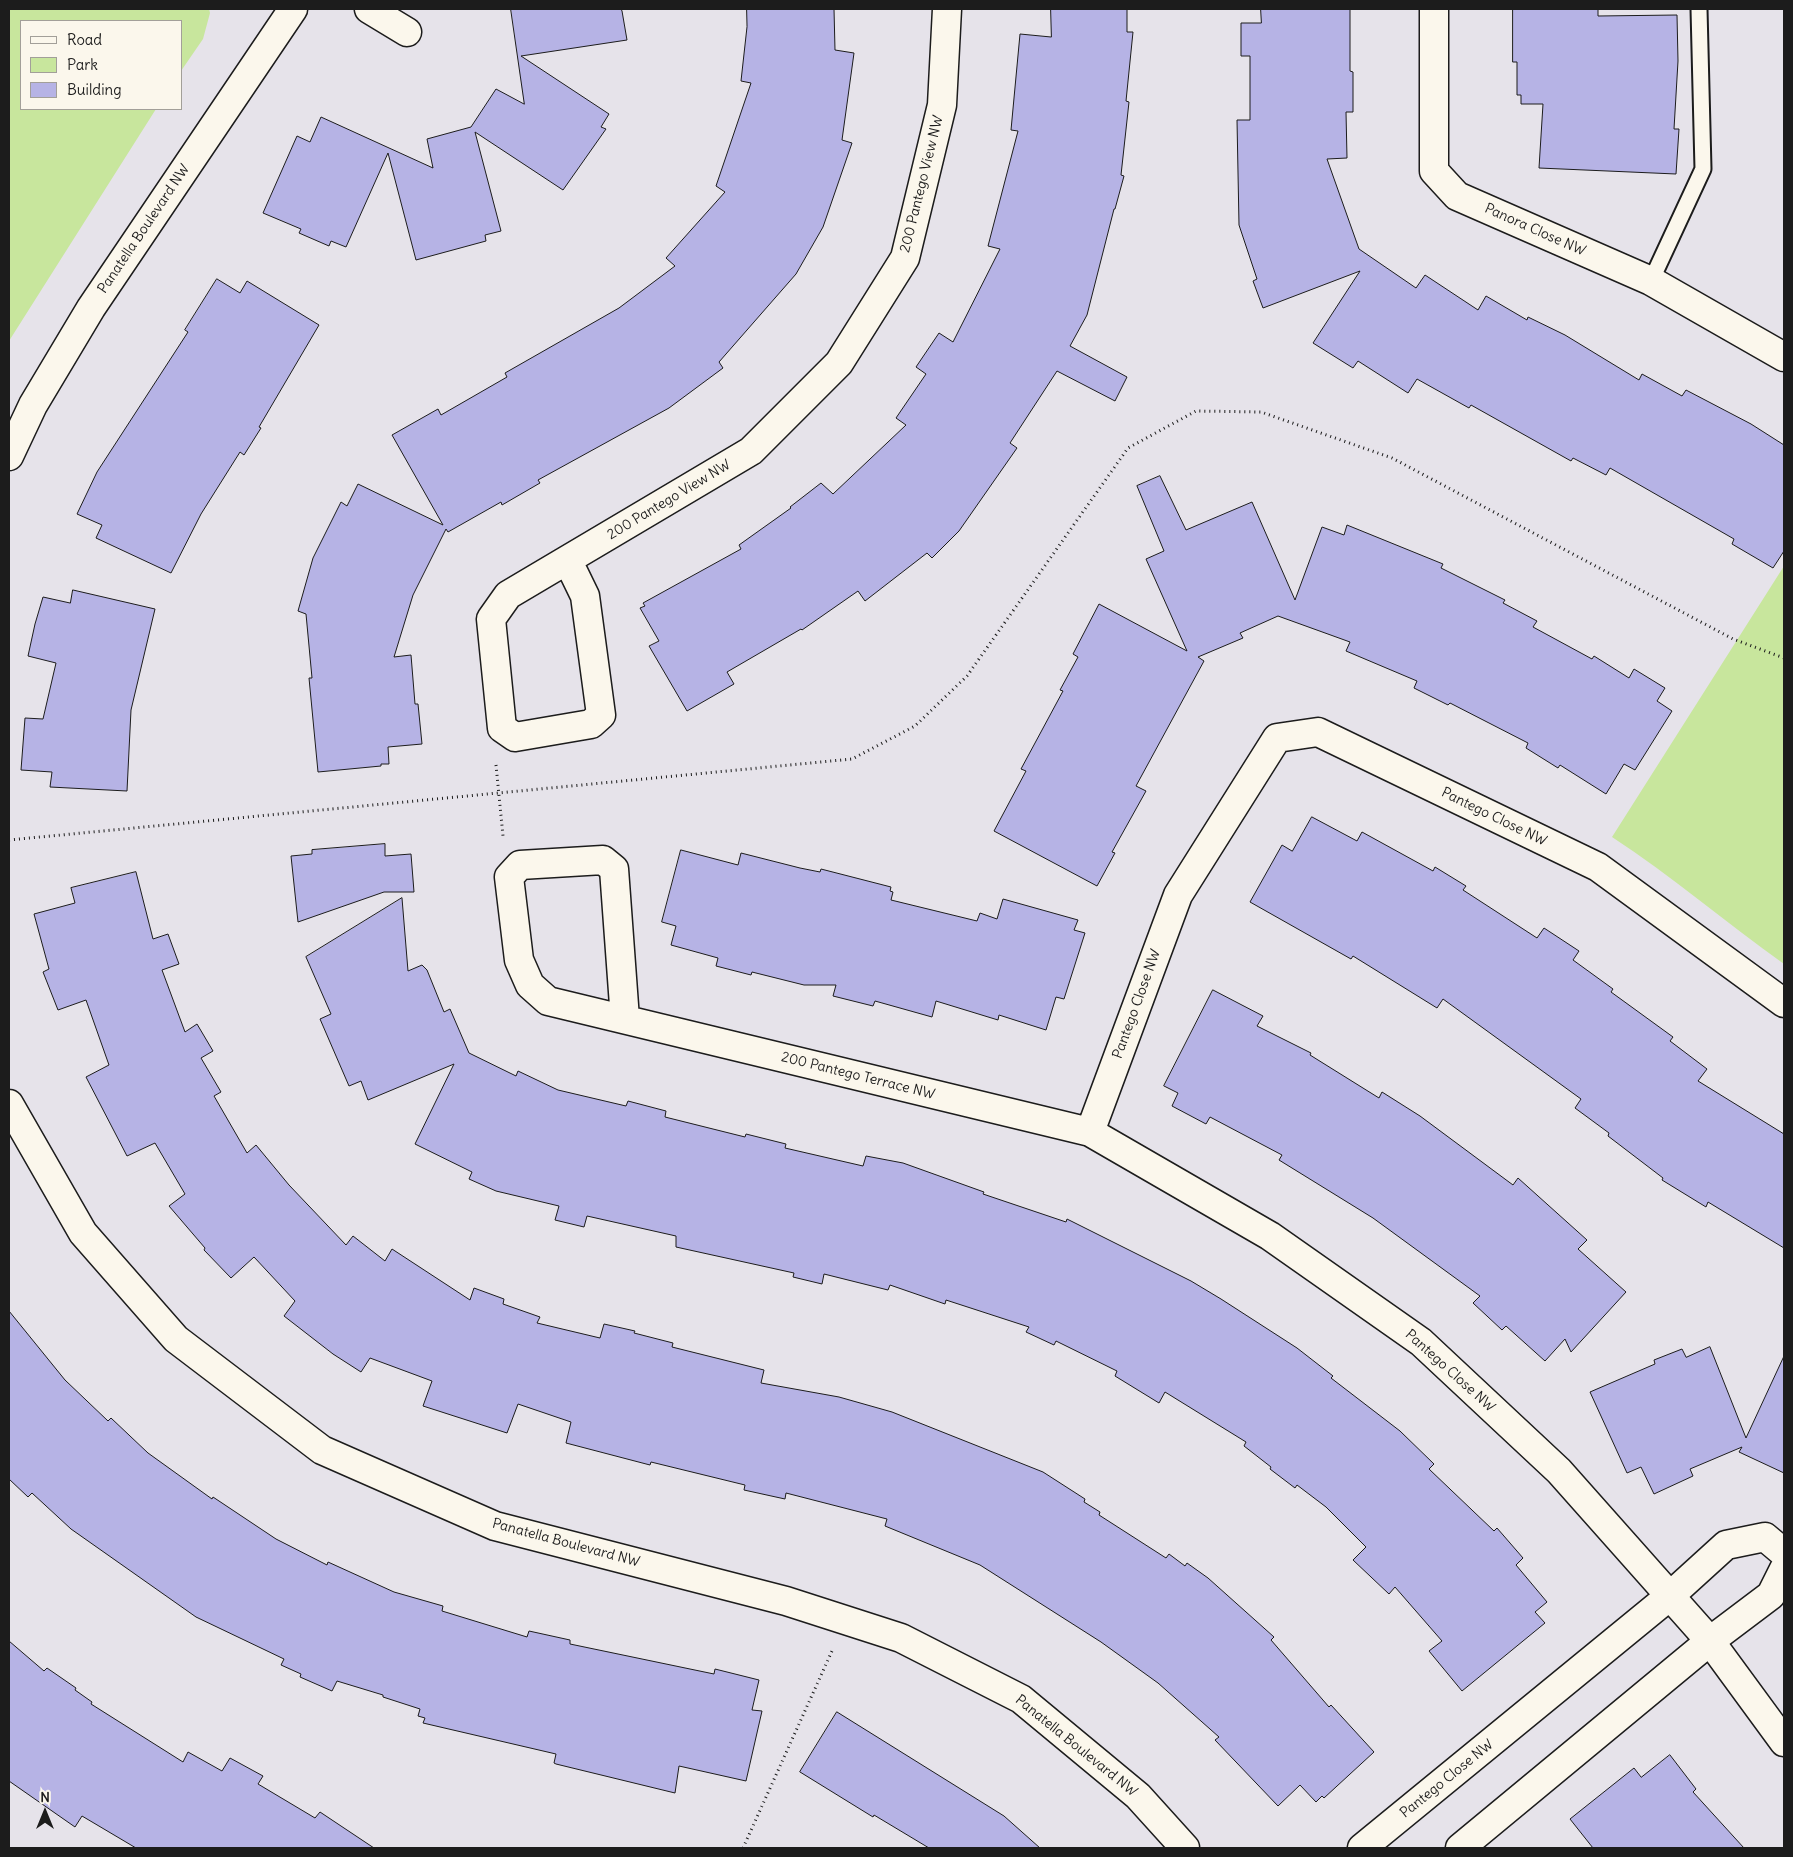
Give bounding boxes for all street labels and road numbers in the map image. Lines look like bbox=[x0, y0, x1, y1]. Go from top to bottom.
street label: 200 Pantego View NW bbox=[897, 114, 947, 254]
street label: Panatella Boulevard NW bbox=[95, 161, 193, 297]
street label: Panora Close NW bbox=[1482, 200, 1588, 260]
street label: 200 Pantego View NW bbox=[604, 457, 734, 543]
street label: Pantego Close NW bbox=[1439, 784, 1549, 850]
street label: Pantego Close NW bbox=[1109, 947, 1165, 1061]
street label: 200 Pantego Terrace NW bbox=[779, 1049, 937, 1103]
street label: Pantego Close NW bbox=[1402, 1326, 1498, 1416]
street label: Panatella Boulevard NW bbox=[490, 1515, 642, 1571]
street label: Panatella Boulevard NW bbox=[1012, 1692, 1140, 1800]
street label: Pantego Close NW bbox=[1397, 1736, 1497, 1822]

